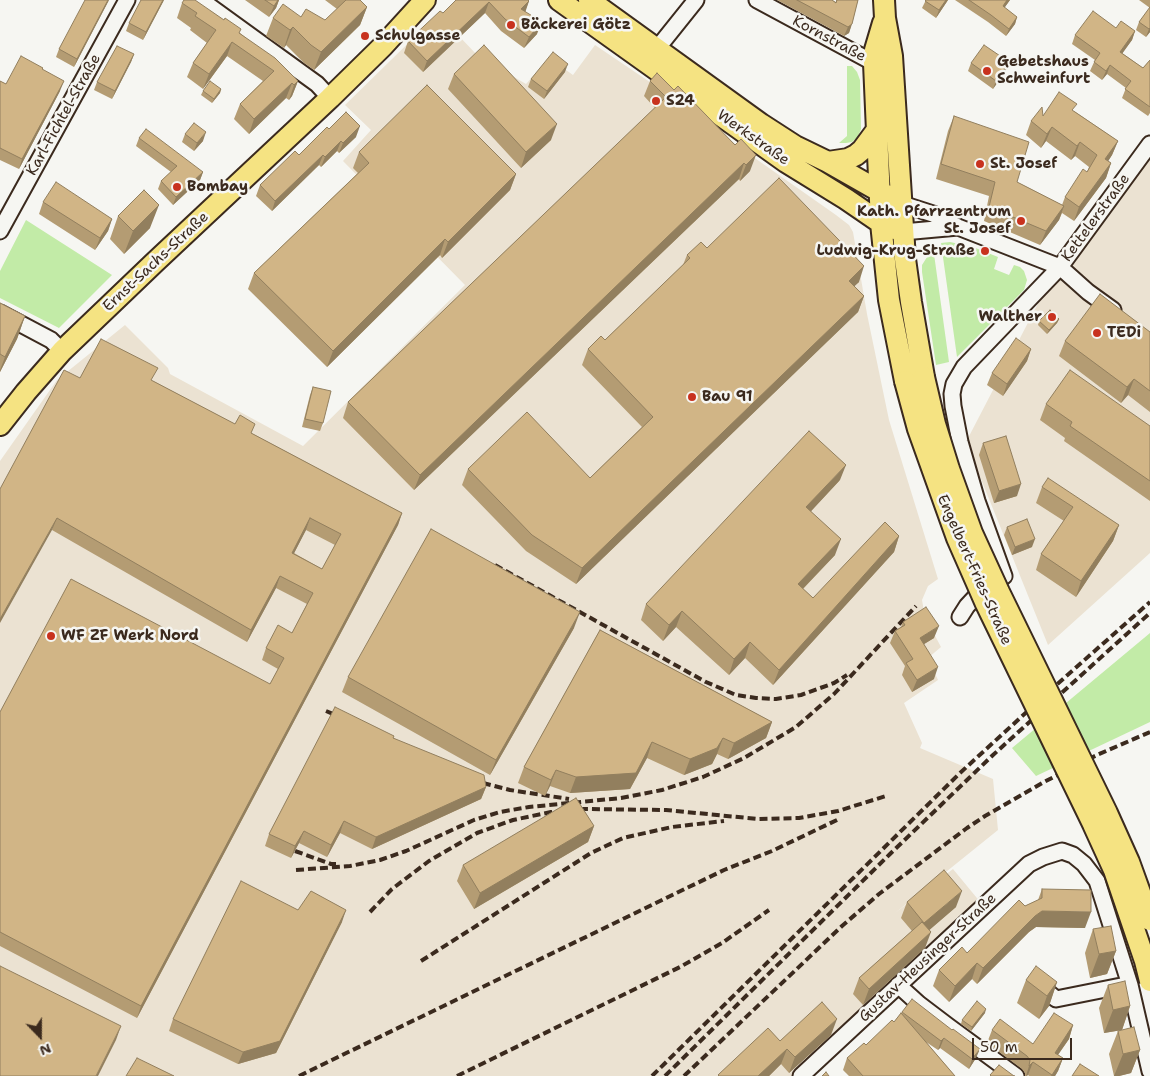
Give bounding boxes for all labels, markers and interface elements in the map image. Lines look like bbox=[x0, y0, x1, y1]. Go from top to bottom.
street label: Kornstraße bbox=[789, 12, 869, 66]
place label: Bäckerei Götz bbox=[521, 16, 631, 34]
marker: Bäckerei Götz bbox=[505, 19, 517, 31]
place label: Schulgasse bbox=[375, 27, 460, 45]
marker: Schulgasse bbox=[359, 30, 371, 42]
street label: Karl-Fichtel-Straße bbox=[23, 51, 105, 179]
place label: Gebetshaus Schweinfurt bbox=[997, 53, 1090, 88]
marker: Gebetshaus Schweinfurt bbox=[981, 65, 993, 77]
place label: S24 bbox=[666, 92, 695, 110]
marker: S24 bbox=[650, 95, 662, 107]
street label: Werkstraße bbox=[713, 106, 793, 170]
place label: St. Josef bbox=[990, 155, 1057, 173]
marker: St. Josef bbox=[974, 158, 986, 170]
street label: Kettelerstraße bbox=[1058, 170, 1134, 266]
place label: Bombay bbox=[187, 178, 248, 196]
marker: Bombay bbox=[171, 181, 183, 193]
place label: Kath. Pfarrzentrum St. Josef bbox=[857, 203, 1011, 238]
street label: Ernst-Sachs-Straße bbox=[99, 208, 213, 316]
marker: Kath. Pfarrzentrum St. Josef bbox=[1015, 215, 1027, 227]
place label: Ludwig-Krug-Straße bbox=[816, 242, 975, 260]
marker: Ludwig-Krug-Straße bbox=[979, 245, 991, 257]
place label: Walther bbox=[979, 308, 1042, 326]
marker: Walther bbox=[1046, 311, 1058, 323]
place label: TEDi bbox=[1107, 324, 1141, 342]
marker: TEDi bbox=[1091, 327, 1103, 339]
place label: Bau 91 bbox=[702, 388, 753, 406]
marker: Bau 91 bbox=[686, 391, 698, 403]
street label: Engelbert-Fries-Straße bbox=[933, 492, 1015, 648]
place label: WF ZF Werk Nord bbox=[61, 627, 199, 645]
marker: WF ZF Werk Nord bbox=[45, 630, 57, 642]
street label: Gustav-Heusinger-Straße bbox=[856, 890, 1000, 1026]
north arrow bbox=[15, 1011, 65, 1061]
scale bar bbox=[975, 1028, 1075, 1060]
text: 50 m bbox=[980, 1037, 1018, 1057]
text: N bbox=[37, 1039, 54, 1060]

